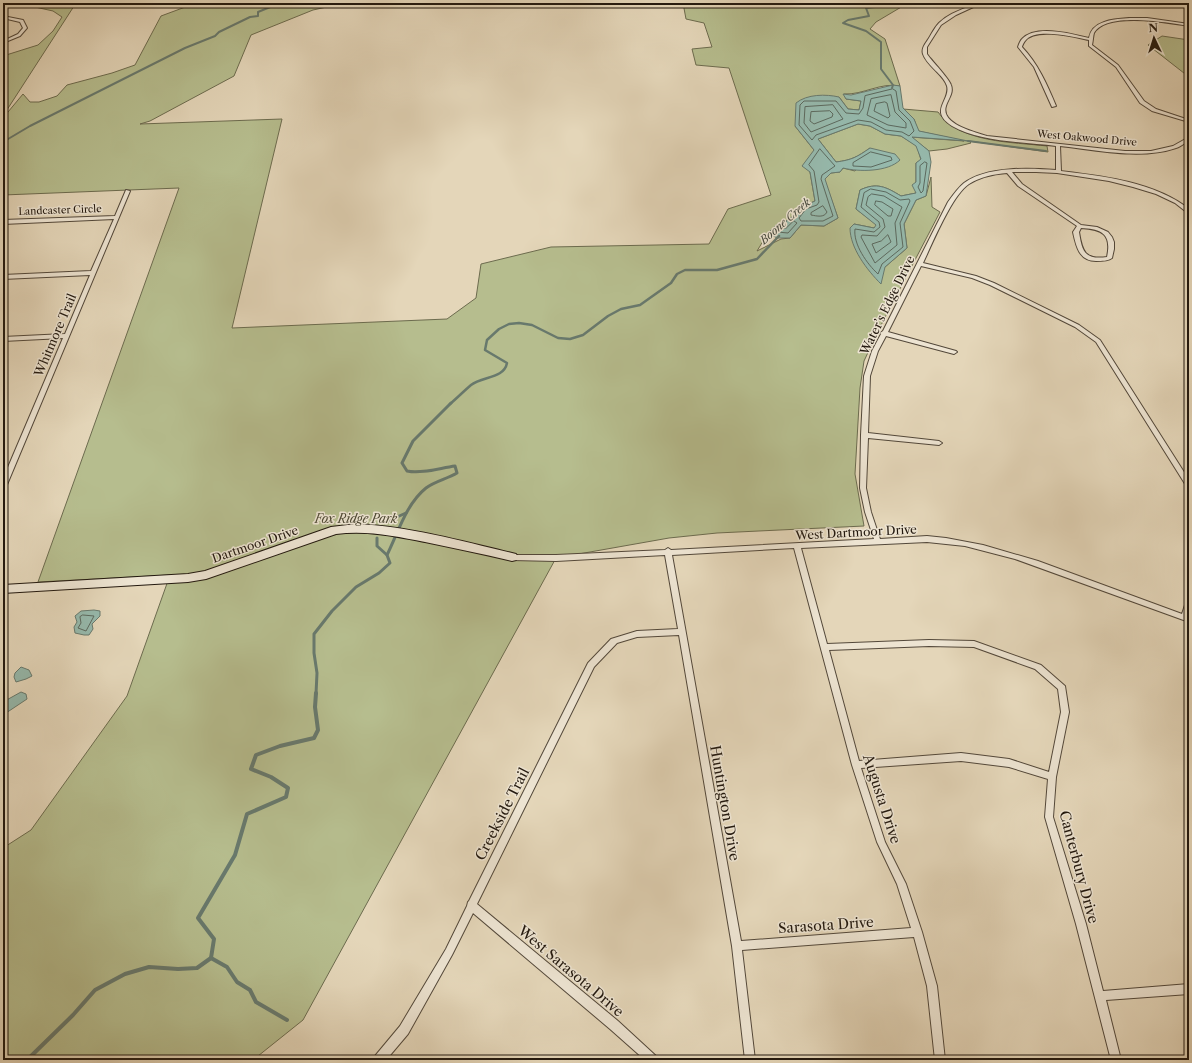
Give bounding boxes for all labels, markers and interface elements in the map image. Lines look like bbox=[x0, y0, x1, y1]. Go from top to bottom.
north arrow bbox=[1134, 18, 1174, 58]
text: N bbox=[1148, 21, 1159, 35]
street label: West Oakwood Drive bbox=[1035, 127, 1138, 149]
water label: Boone Creek bbox=[756, 195, 814, 248]
street label: Landcaster Circle bbox=[18, 202, 102, 218]
street label: Water’s Edge Drive bbox=[856, 253, 918, 358]
street label: Whitmore Trail bbox=[30, 291, 79, 380]
park label: Fox Ridge Park bbox=[314, 511, 398, 526]
street label: West Dartmoor Drive bbox=[794, 521, 918, 543]
street label: Dartmoor Drive bbox=[210, 522, 300, 566]
street label: Huntington Drive bbox=[706, 744, 744, 862]
street label: Augusta Drive bbox=[859, 751, 905, 846]
street label: Creekside Trail bbox=[471, 765, 533, 863]
street label: Canterbury Drive bbox=[1055, 809, 1103, 926]
street label: Sarasota Drive bbox=[778, 913, 875, 937]
street label: West Sarasota Drive bbox=[514, 921, 628, 1021]

